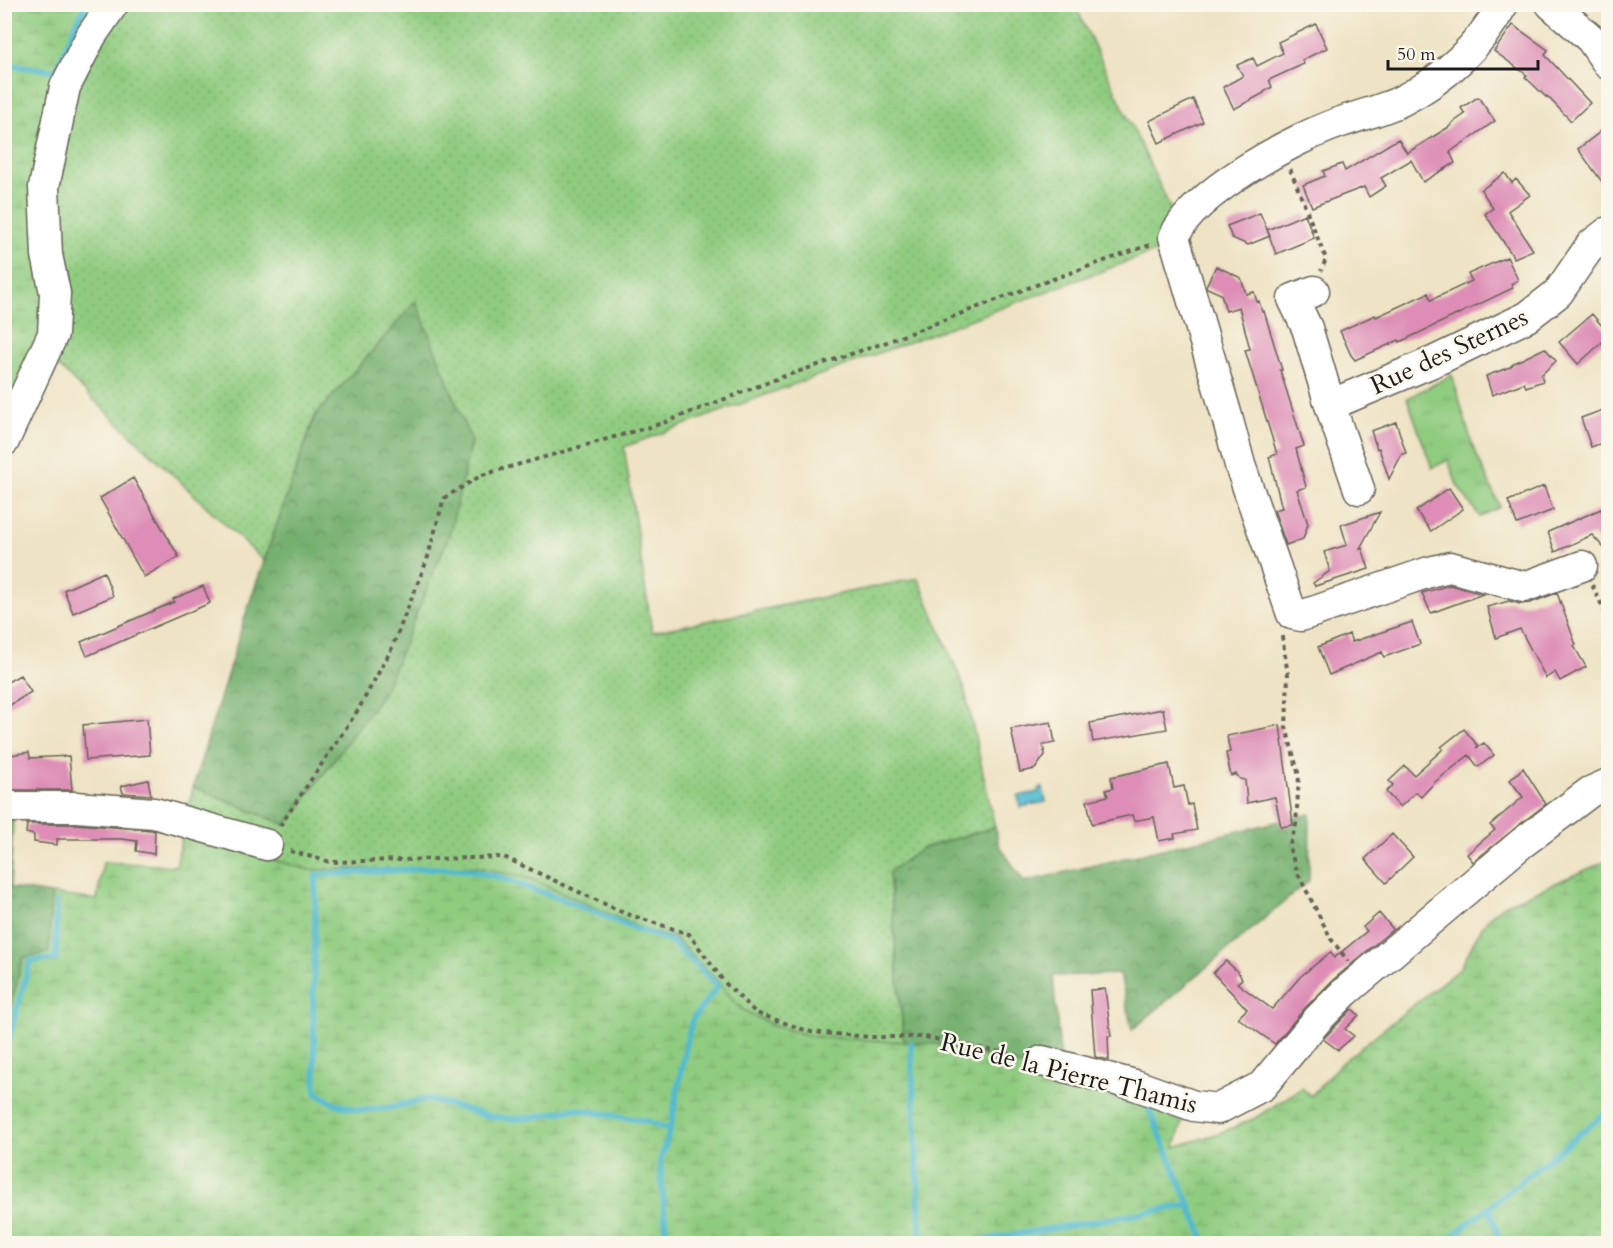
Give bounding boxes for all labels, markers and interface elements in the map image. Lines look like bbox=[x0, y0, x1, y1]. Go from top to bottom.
scale bar bbox=[1388, 33, 1538, 71]
text: 50 m bbox=[1397, 42, 1436, 67]
street label: Rue des Sternes bbox=[1364, 299, 1534, 403]
street label: Rue de la Pierre Thamis bbox=[937, 1024, 1201, 1122]

